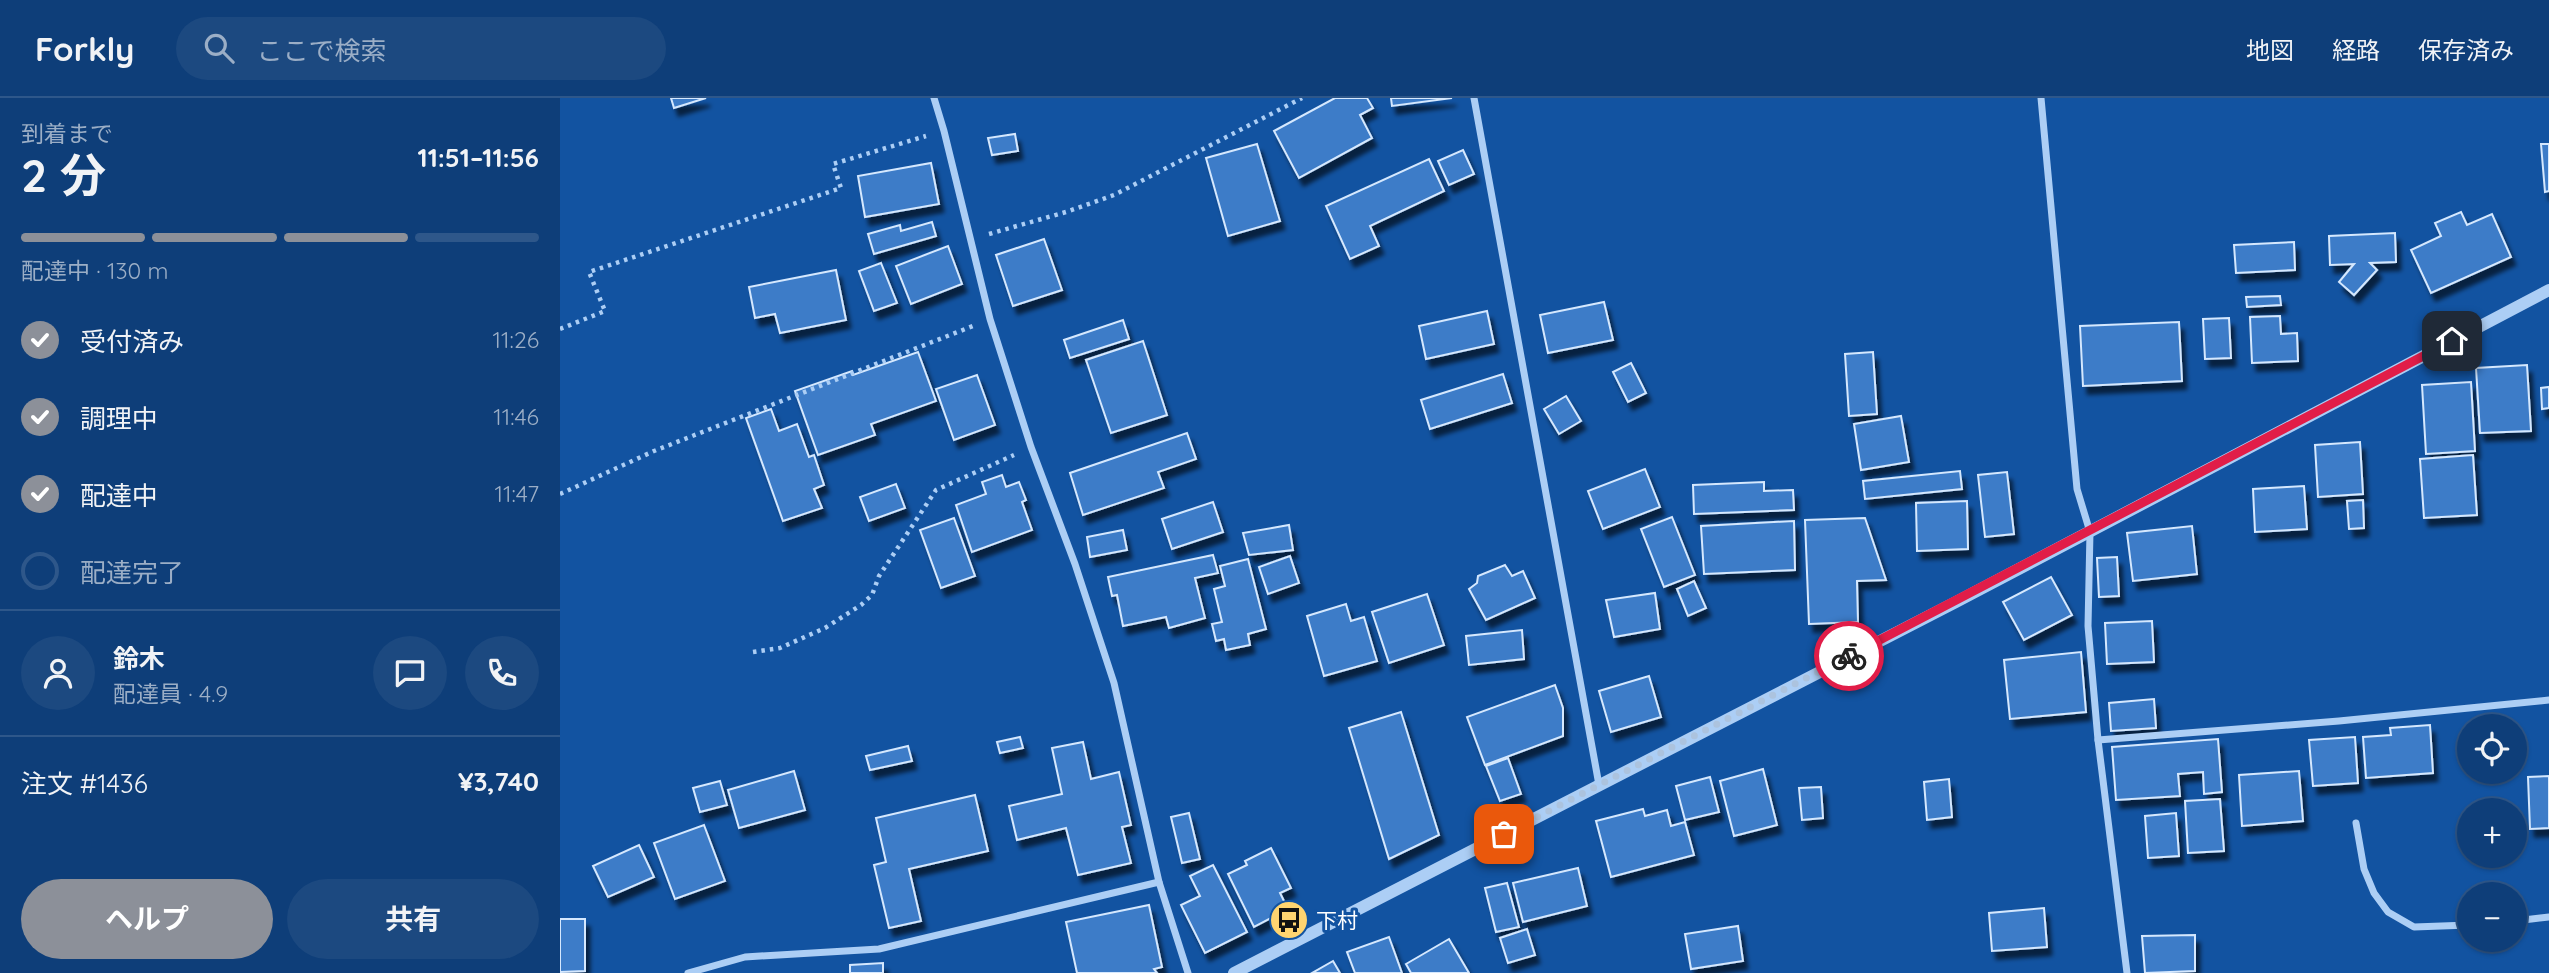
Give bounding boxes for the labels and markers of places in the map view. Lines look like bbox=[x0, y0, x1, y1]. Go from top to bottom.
pin bbox=[2422, 311, 2482, 371]
pin bbox=[1474, 804, 1534, 864]
bus stop icon: 下村 bbox=[1268, 899, 1310, 941]
place label: 下村 bbox=[1316, 907, 1358, 933]

